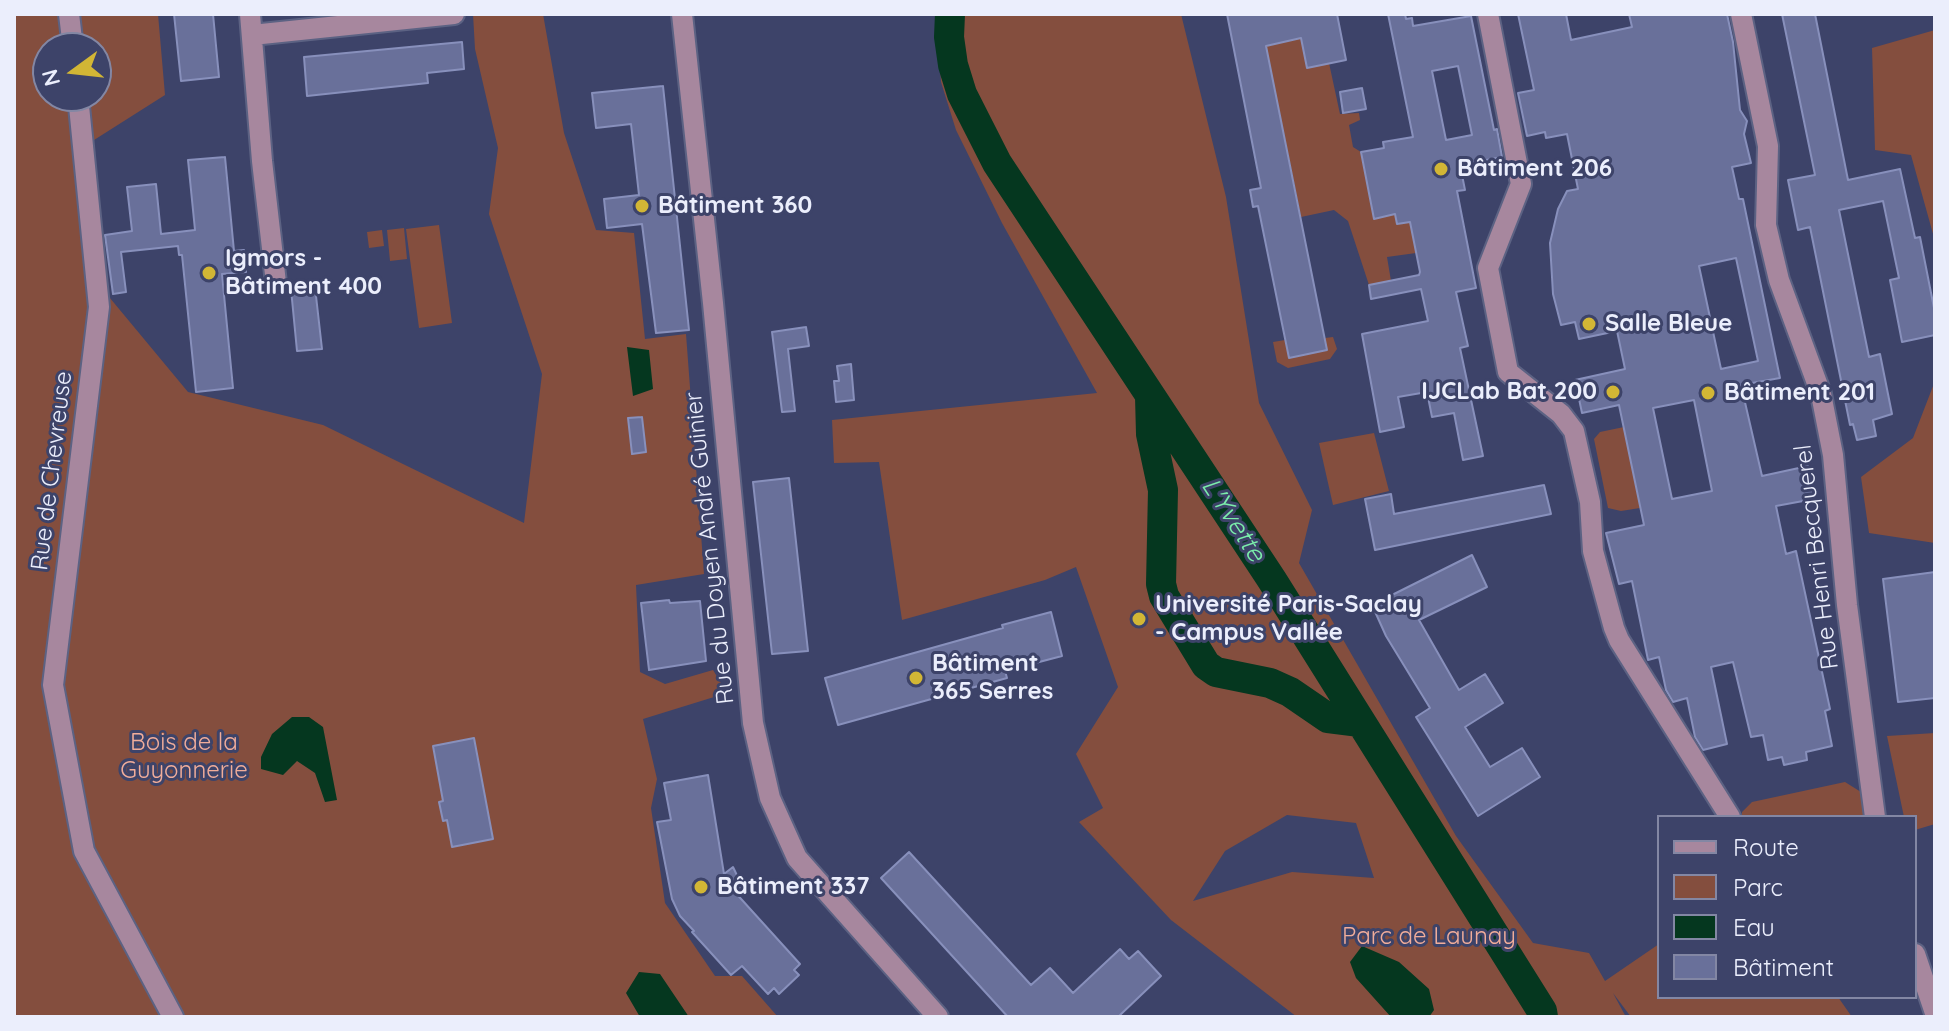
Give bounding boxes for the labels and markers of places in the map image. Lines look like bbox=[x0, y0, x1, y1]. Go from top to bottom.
place label: Bâtiment 206 bbox=[1457, 155, 1612, 183]
marker: Bâtiment 206 bbox=[1432, 160, 1450, 178]
place label: Bâtiment 360 bbox=[658, 192, 812, 220]
marker: Bâtiment 360 bbox=[633, 197, 651, 215]
place label: Igmors - Bâtiment 400 bbox=[225, 245, 382, 301]
marker: Igmors - Bâtiment 400 bbox=[200, 264, 218, 282]
place label: Salle Bleue bbox=[1605, 310, 1732, 338]
marker: Salle Bleue bbox=[1580, 315, 1598, 333]
place label: IJCLab Bat 200 bbox=[1421, 378, 1597, 406]
place label: Bâtiment 201 bbox=[1724, 379, 1875, 407]
marker: IJCLab Bat 200 bbox=[1604, 383, 1622, 401]
marker: Bâtiment 201 bbox=[1699, 384, 1717, 402]
place label: Université Paris-Saclay - Campus Vallée bbox=[1155, 591, 1422, 647]
marker: Université Paris-Saclay - Campus Vallée bbox=[1130, 610, 1148, 628]
place label: Bâtiment 365 Serres bbox=[932, 650, 1053, 706]
marker: Bâtiment 365 Serres bbox=[907, 669, 925, 687]
place label: Bâtiment 337 bbox=[717, 873, 869, 901]
marker: Bâtiment 337 bbox=[692, 878, 710, 896]

